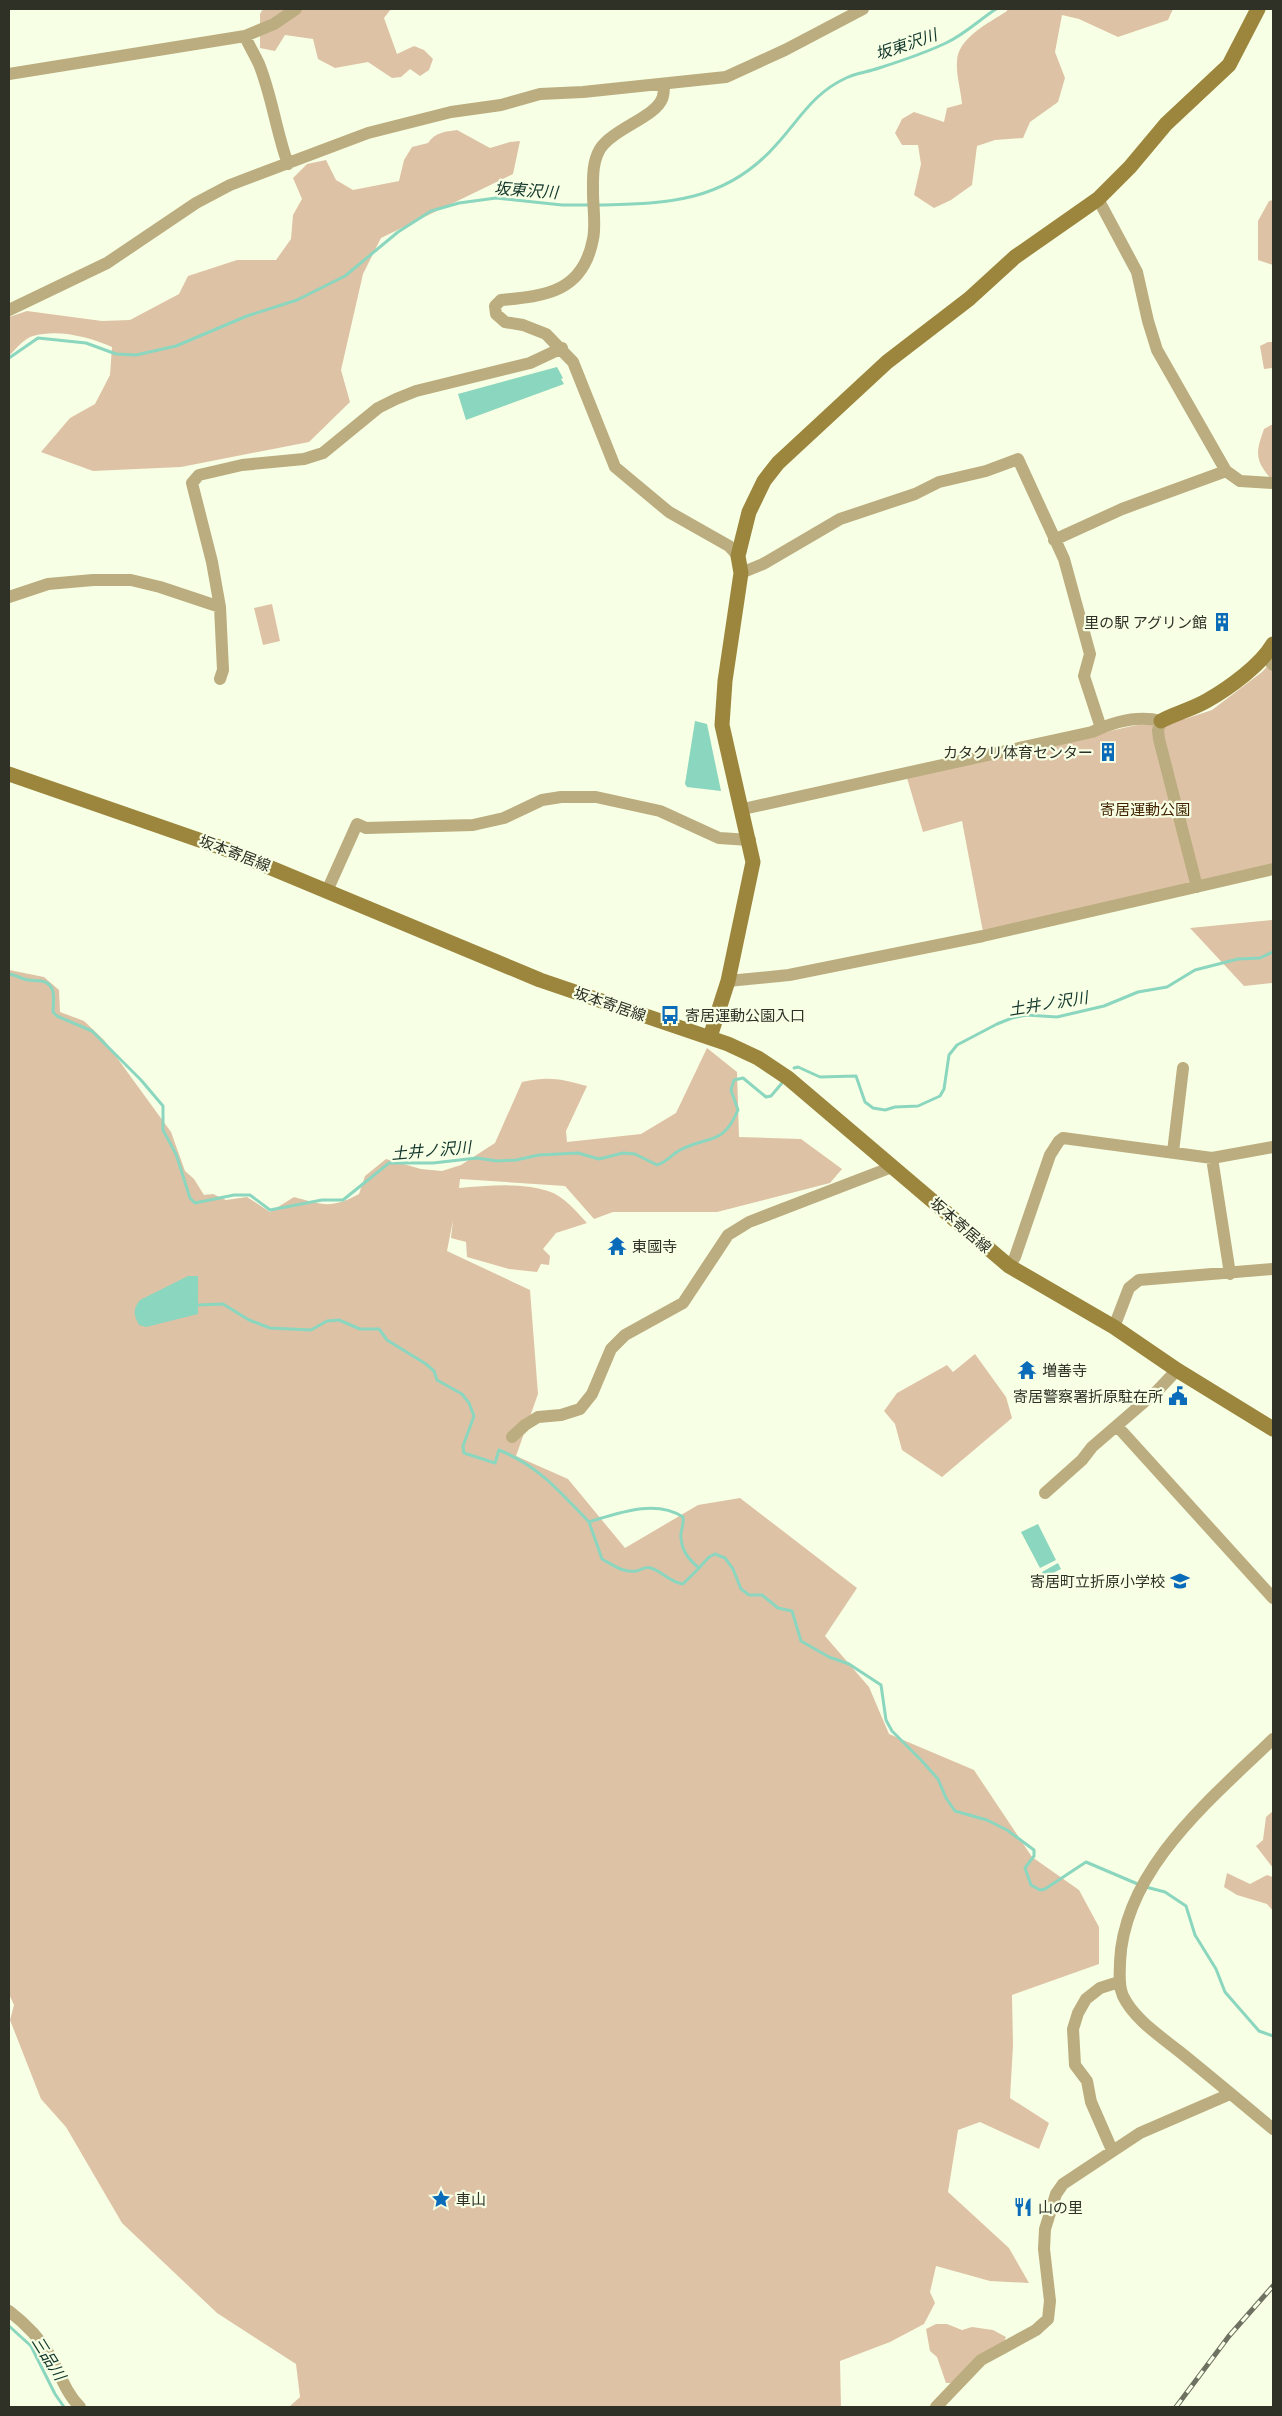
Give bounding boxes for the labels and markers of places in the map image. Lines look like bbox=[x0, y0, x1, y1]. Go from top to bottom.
building icon: 里の駅 アグリン館 bbox=[1211, 611, 1233, 633]
place label: 里の駅 アグリン館 bbox=[1084, 614, 1207, 631]
building icon: カタクリ体育センター bbox=[1097, 741, 1119, 763]
place label: カタクリ体育センター bbox=[943, 744, 1093, 761]
bus stop icon: 寄居運動公園入口 bbox=[659, 1004, 681, 1026]
place label: 寄居運動公園入口 bbox=[685, 1007, 805, 1024]
temple icon: 東國寺 bbox=[606, 1235, 628, 1257]
place label: 東國寺 bbox=[632, 1238, 677, 1255]
temple icon: 増善寺 bbox=[1016, 1359, 1038, 1381]
place label: 増善寺 bbox=[1042, 1362, 1087, 1379]
public building icon: 寄居警察署折原駐在所 bbox=[1167, 1385, 1189, 1407]
place label: 寄居警察署折原駐在所 bbox=[1013, 1388, 1163, 1405]
school or university icon: 寄居町立折原小学校 bbox=[1169, 1570, 1191, 1592]
place label: 寄居町立折原小学校 bbox=[1030, 1573, 1165, 1590]
place icon: 車山 bbox=[430, 2188, 452, 2210]
place label: 車山 bbox=[456, 2191, 486, 2208]
restaurant icon: 山の里 bbox=[1012, 2196, 1034, 2218]
place label: 山の里 bbox=[1038, 2199, 1083, 2216]

